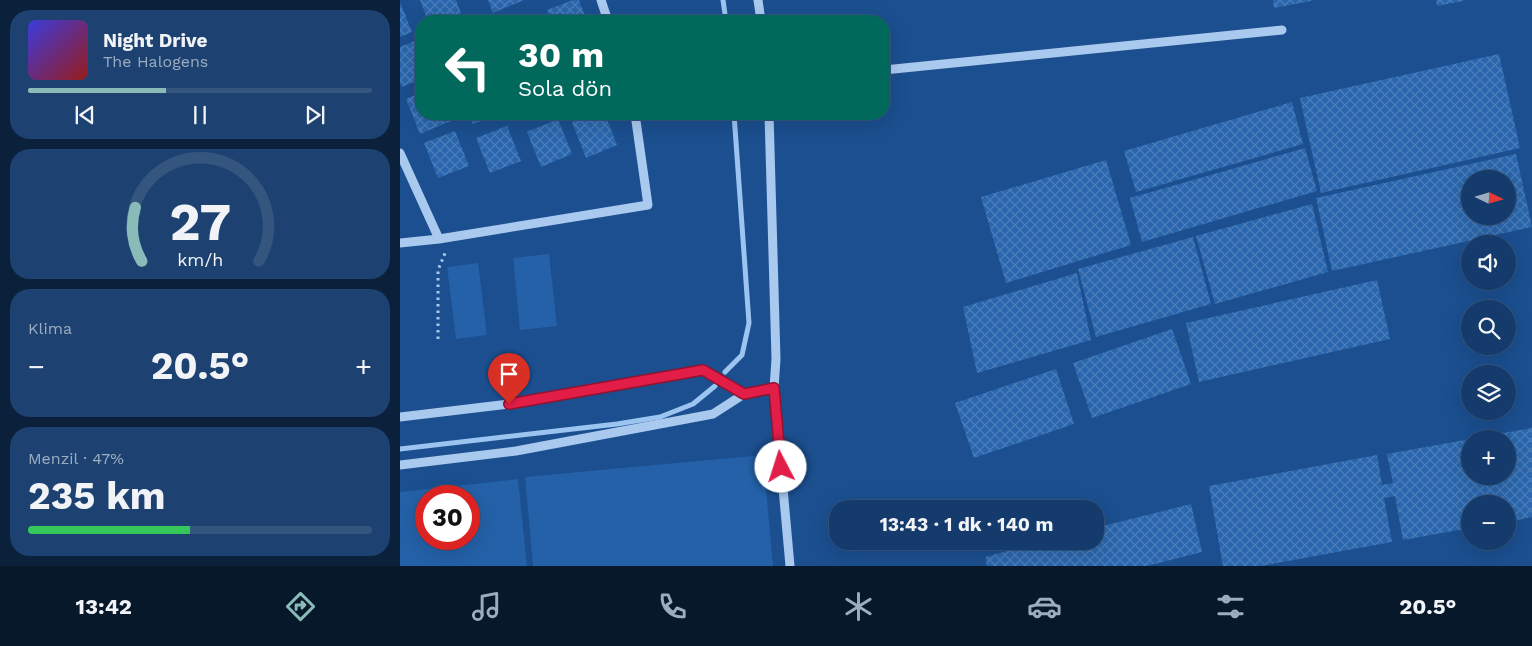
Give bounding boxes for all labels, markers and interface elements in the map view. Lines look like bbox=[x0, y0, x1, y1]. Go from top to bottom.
text: Night Drive bbox=[103, 29, 208, 52]
text: 30 m bbox=[518, 34, 604, 76]
icon: left bbox=[435, 35, 500, 100]
text: The Halogens bbox=[103, 52, 208, 71]
text: Sola dön bbox=[518, 76, 612, 101]
icon: previous bbox=[71, 101, 99, 129]
icon: pause bbox=[186, 101, 214, 129]
icon: next bbox=[301, 101, 329, 129]
north arrow bbox=[1461, 170, 1516, 225]
map controls bbox=[1461, 170, 1516, 550]
text: 27 bbox=[169, 192, 231, 253]
button: sound bbox=[1461, 235, 1516, 290]
text: km/h bbox=[177, 249, 223, 270]
button: search bbox=[1461, 300, 1516, 355]
text: Klima bbox=[28, 319, 72, 338]
text: 20.5° bbox=[151, 344, 249, 388]
text: − bbox=[28, 350, 45, 383]
text: + bbox=[355, 350, 372, 383]
pin bbox=[488, 353, 530, 404]
icon: arrive bbox=[495, 360, 523, 388]
button: layers bbox=[1461, 365, 1516, 420]
button: + bbox=[1461, 430, 1516, 485]
position arrow bbox=[754, 440, 806, 492]
text: Menzil · 47% bbox=[28, 449, 124, 468]
text: 235 km bbox=[28, 474, 166, 518]
speed limit sign: 30 bbox=[415, 485, 480, 550]
button: − bbox=[1461, 495, 1516, 550]
text: 13:43 · 1 dk · 140 m bbox=[880, 513, 1053, 536]
icon: directions bbox=[283, 589, 318, 624]
icon: music bbox=[469, 589, 504, 624]
icon: phone bbox=[655, 589, 690, 624]
icon: climate bbox=[841, 589, 876, 624]
icon: car bbox=[1027, 589, 1062, 624]
icon: filters bbox=[1213, 589, 1248, 624]
text: 13:42 bbox=[76, 594, 132, 619]
text: 20.5° bbox=[1399, 594, 1456, 619]

